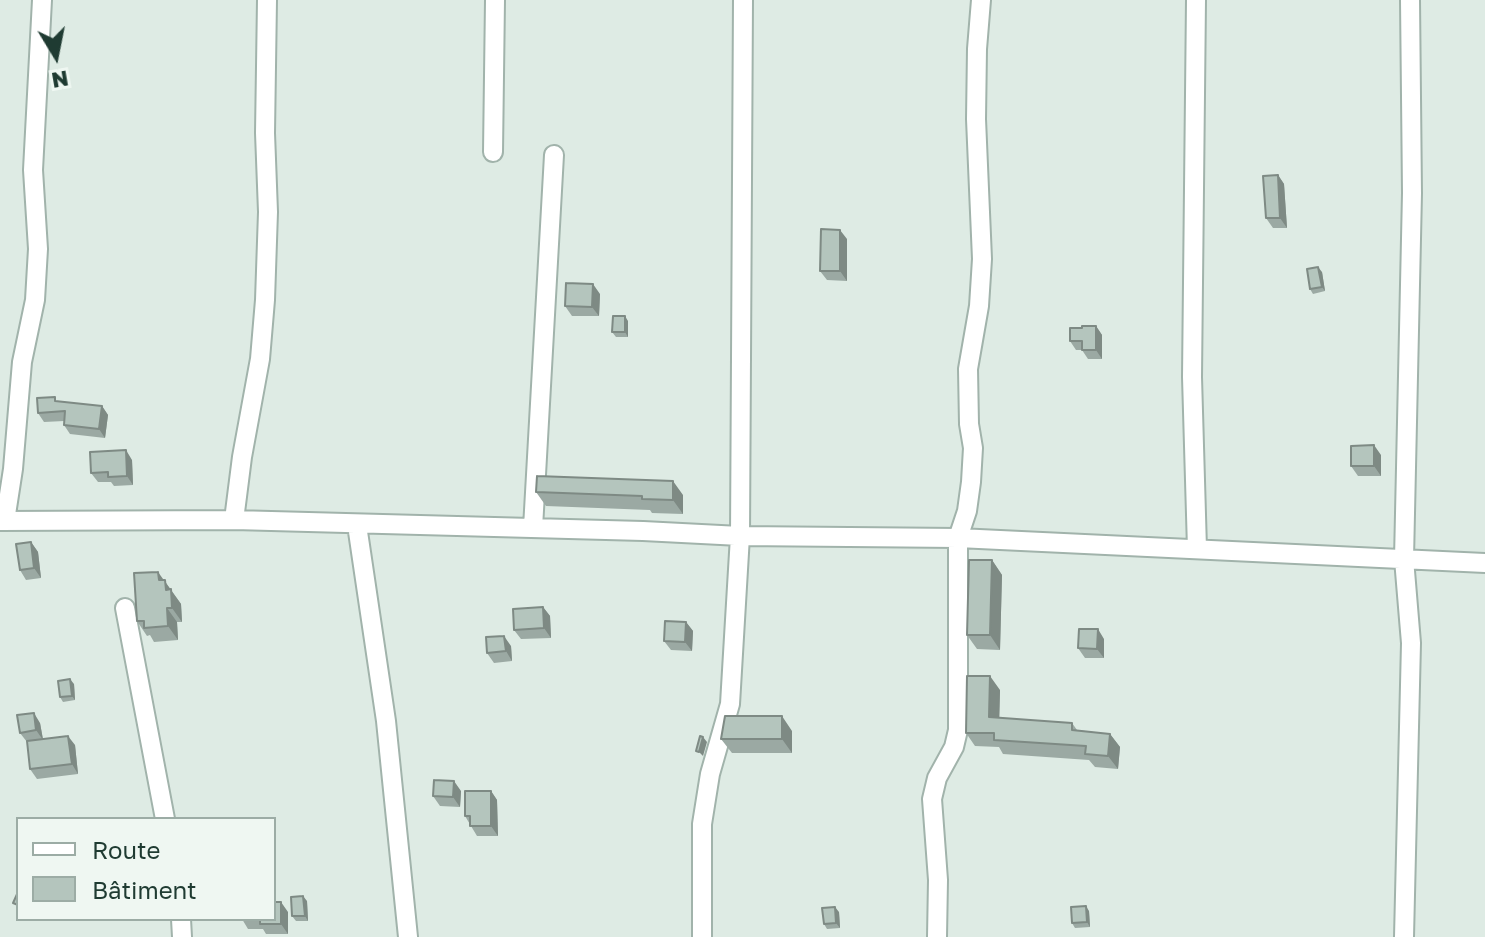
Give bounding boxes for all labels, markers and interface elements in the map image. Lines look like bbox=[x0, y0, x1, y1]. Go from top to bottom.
north arrow bbox=[16, 16, 96, 96]
text: N bbox=[50, 65, 71, 95]
legend bbox=[16, 817, 276, 921]
text: Route bbox=[92, 835, 161, 864]
text: Bâtiment bbox=[92, 875, 197, 904]

